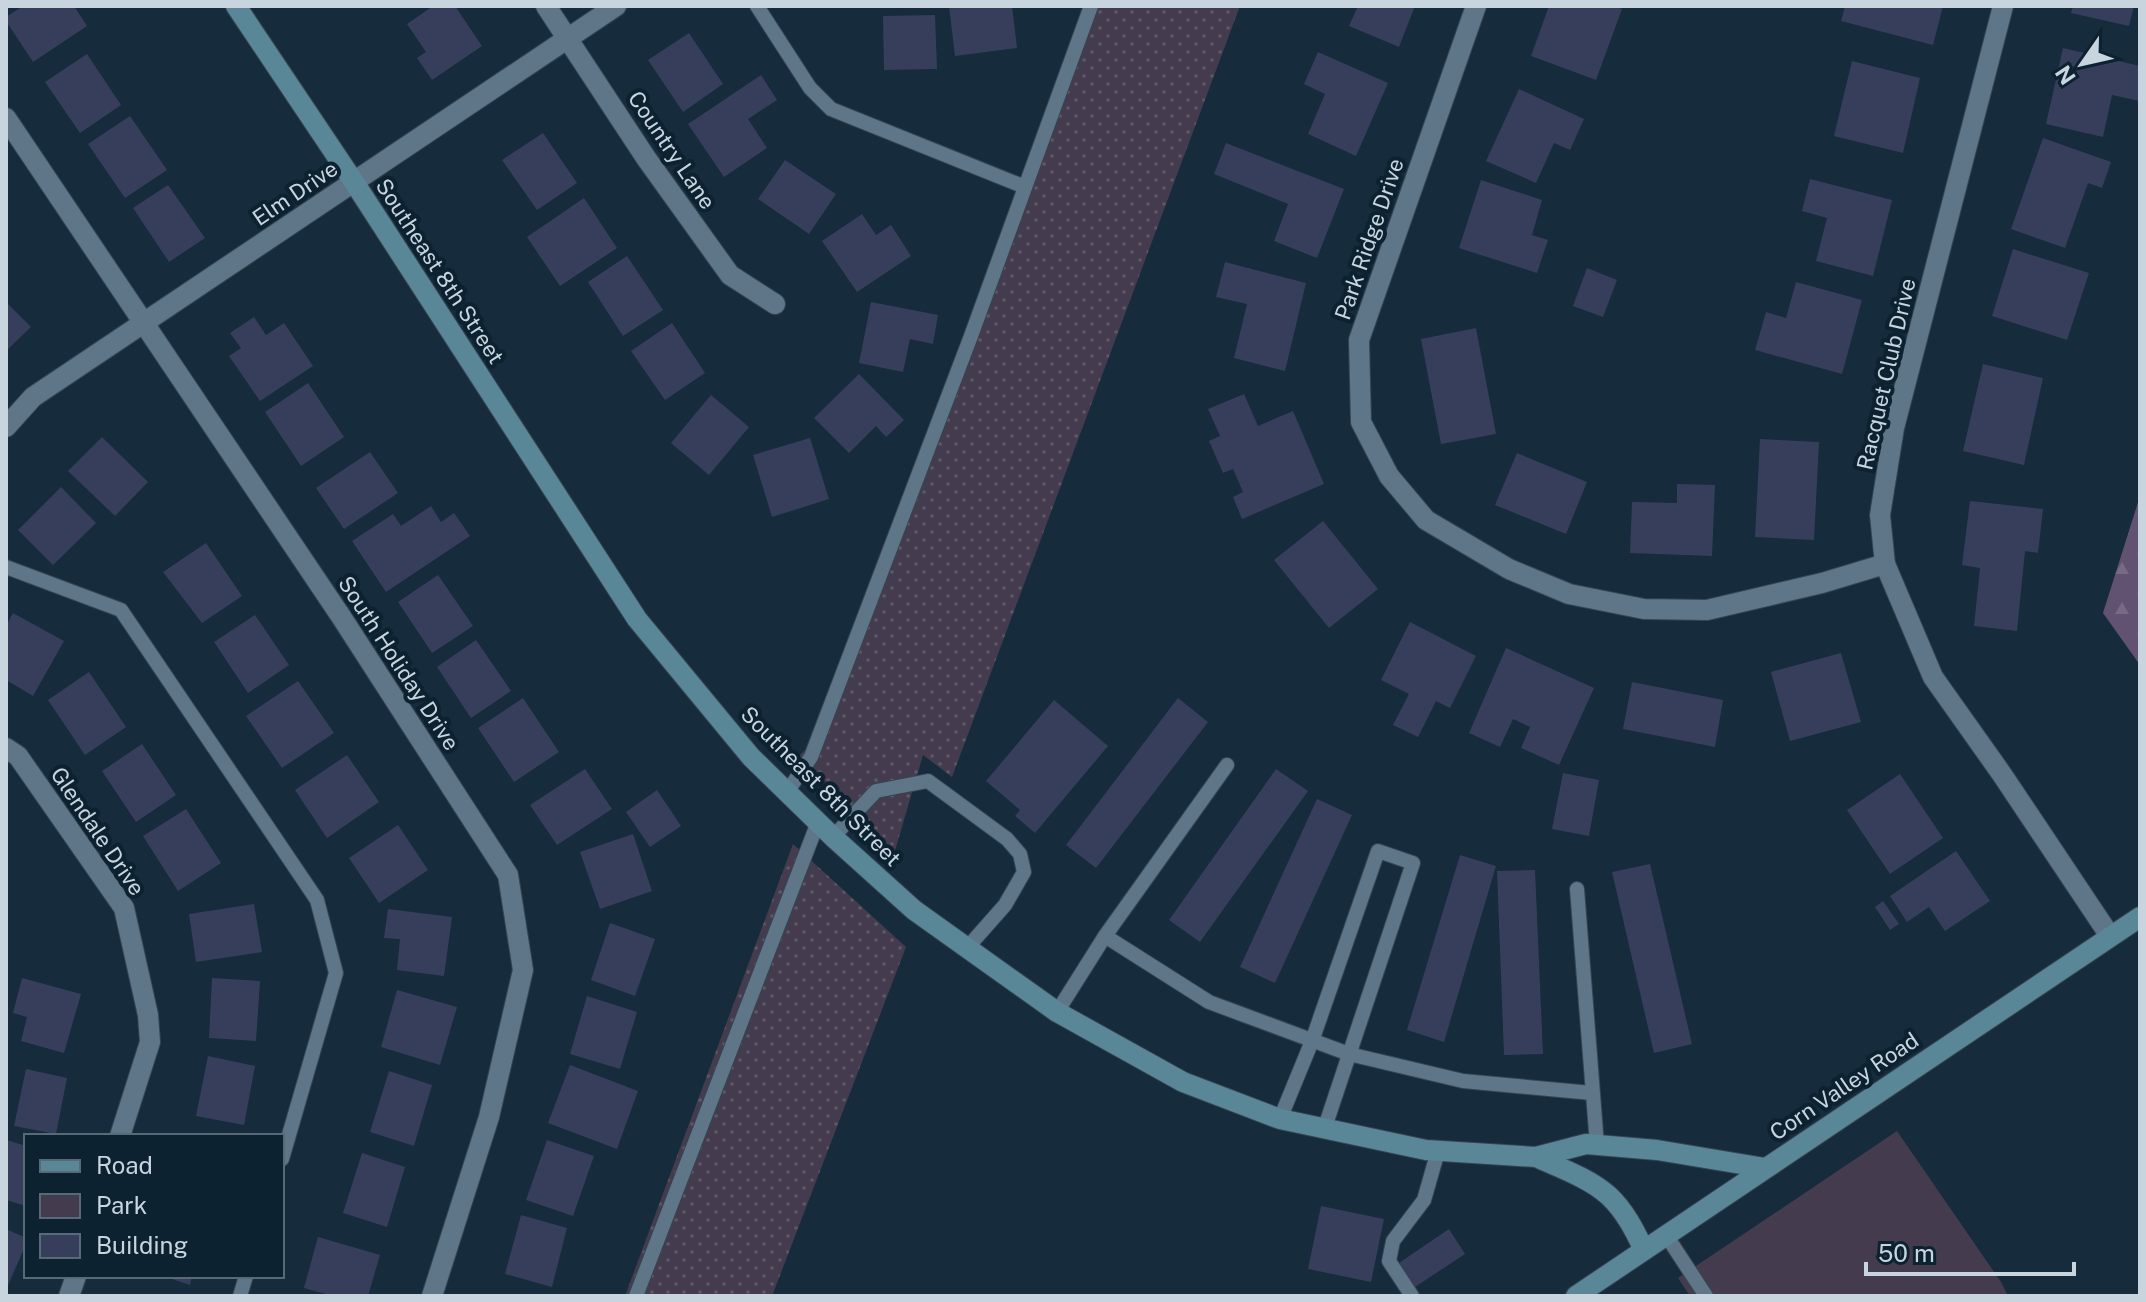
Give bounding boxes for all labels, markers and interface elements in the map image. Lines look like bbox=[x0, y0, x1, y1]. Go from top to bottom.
north arrow bbox=[2042, 24, 2122, 104]
text: N bbox=[2050, 61, 2081, 90]
street label: Country Lane bbox=[623, 86, 721, 214]
street label: Elm Drive bbox=[248, 155, 342, 231]
street label: Park Ridge Drive bbox=[1329, 155, 1409, 323]
street label: Southeast 8th Street bbox=[370, 174, 510, 368]
street label: Racquet Club Drive bbox=[1851, 276, 1921, 472]
street label: South Holiday Drive bbox=[333, 571, 465, 755]
street label: Southeast 8th Street bbox=[736, 701, 906, 871]
street label: Glendale Drive bbox=[46, 762, 150, 900]
street label: Corn Valley Road bbox=[1765, 1027, 1923, 1145]
legend bbox=[24, 1134, 284, 1278]
text: Road bbox=[96, 1151, 153, 1179]
text: Park bbox=[96, 1191, 147, 1219]
scale bar bbox=[1866, 1226, 2074, 1276]
text: Building bbox=[96, 1231, 188, 1259]
text: 50 m bbox=[1878, 1239, 1935, 1267]

